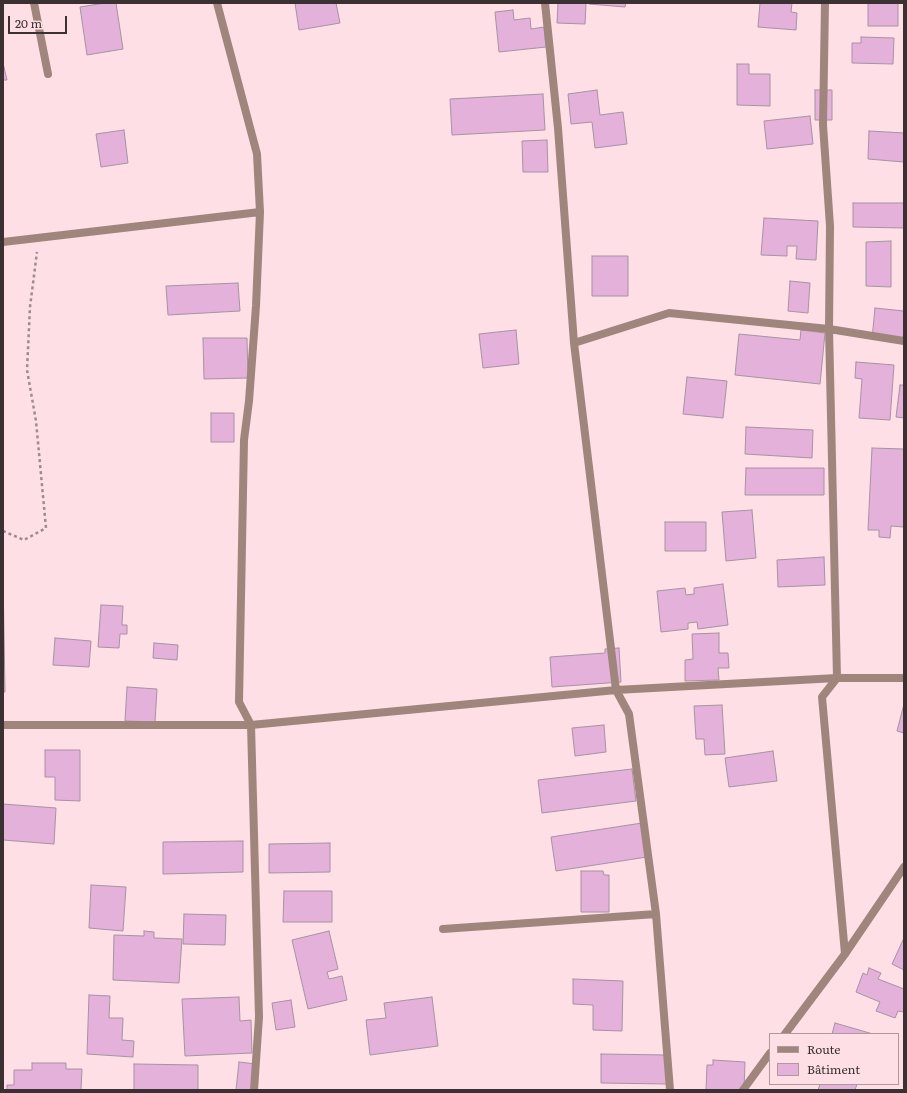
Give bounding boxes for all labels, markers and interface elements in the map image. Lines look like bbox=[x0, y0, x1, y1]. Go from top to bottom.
scale bar bbox=[10, 8, 69, 34]
text: 20 m bbox=[15, 14, 42, 32]
legend bbox=[769, 1033, 899, 1085]
text: Route bbox=[807, 1040, 841, 1058]
text: Bâtiment bbox=[807, 1060, 860, 1078]

